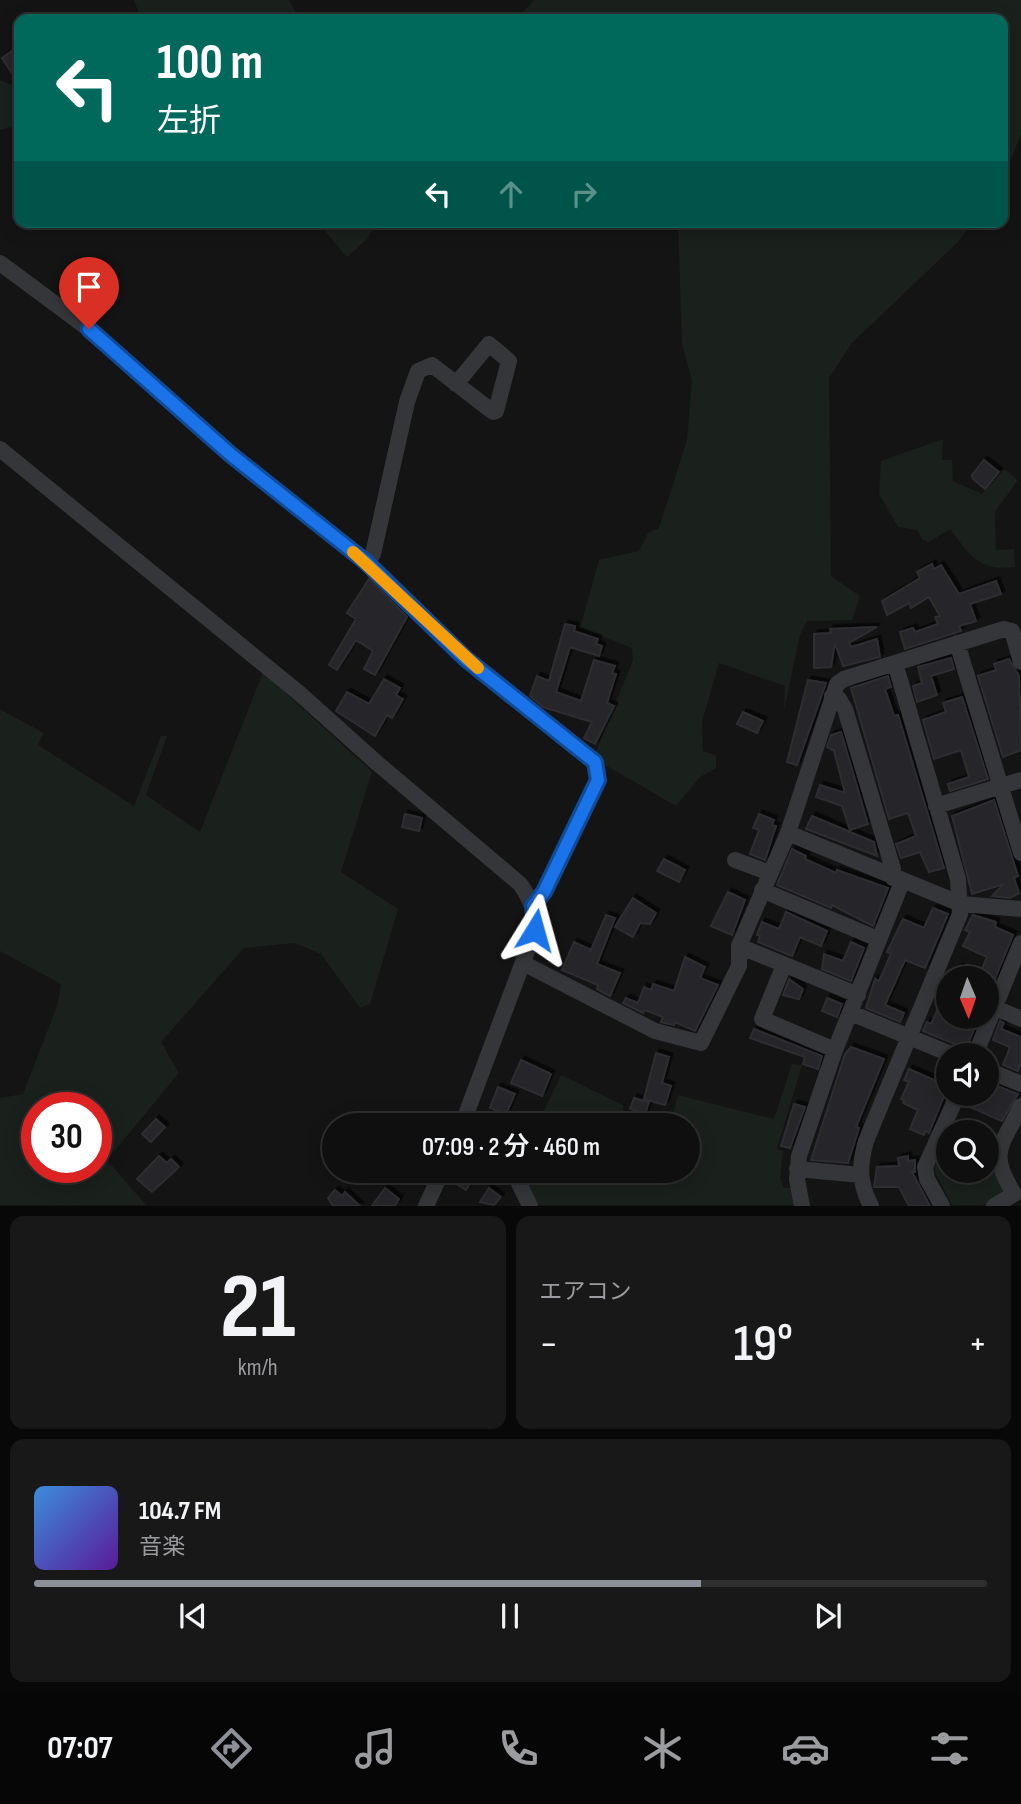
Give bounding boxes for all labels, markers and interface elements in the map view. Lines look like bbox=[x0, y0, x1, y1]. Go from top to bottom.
text: 100 m bbox=[157, 34, 263, 93]
icon: left bbox=[42, 42, 133, 133]
text: 左折 bbox=[157, 102, 221, 141]
icon: left bbox=[419, 175, 457, 213]
icon: ahead bbox=[492, 175, 530, 213]
icon: right bbox=[565, 175, 603, 213]
pin bbox=[59, 257, 119, 329]
icon: arrive bbox=[70, 268, 108, 306]
position arrow bbox=[498, 893, 572, 967]
north arrow bbox=[936, 966, 999, 1029]
map controls bbox=[936, 966, 999, 1183]
button: sound bbox=[936, 1043, 999, 1106]
speed limit sign: 30 bbox=[21, 1092, 112, 1183]
button: search bbox=[936, 1120, 999, 1183]
text: 07:09 · 2 分 · 460 m bbox=[422, 1132, 600, 1163]
text: 21 bbox=[220, 1254, 296, 1363]
text: エアコン bbox=[540, 1278, 632, 1306]
text: 19° bbox=[734, 1313, 793, 1376]
text: − bbox=[540, 1322, 558, 1367]
text: + bbox=[968, 1322, 987, 1367]
text: km/h bbox=[238, 1354, 278, 1382]
text: 104.7 FM bbox=[139, 1496, 221, 1527]
text: 音楽 bbox=[139, 1533, 185, 1561]
icon: previous bbox=[174, 1597, 212, 1635]
icon: pause bbox=[491, 1597, 529, 1635]
icon: next bbox=[809, 1597, 847, 1635]
icon: directions bbox=[207, 1724, 256, 1773]
icon: music bbox=[351, 1724, 400, 1773]
icon: phone bbox=[494, 1724, 543, 1773]
icon: climate bbox=[638, 1724, 687, 1773]
icon: car bbox=[781, 1724, 830, 1773]
icon: filters bbox=[925, 1724, 974, 1773]
text: 07:07 bbox=[47, 1729, 113, 1768]

